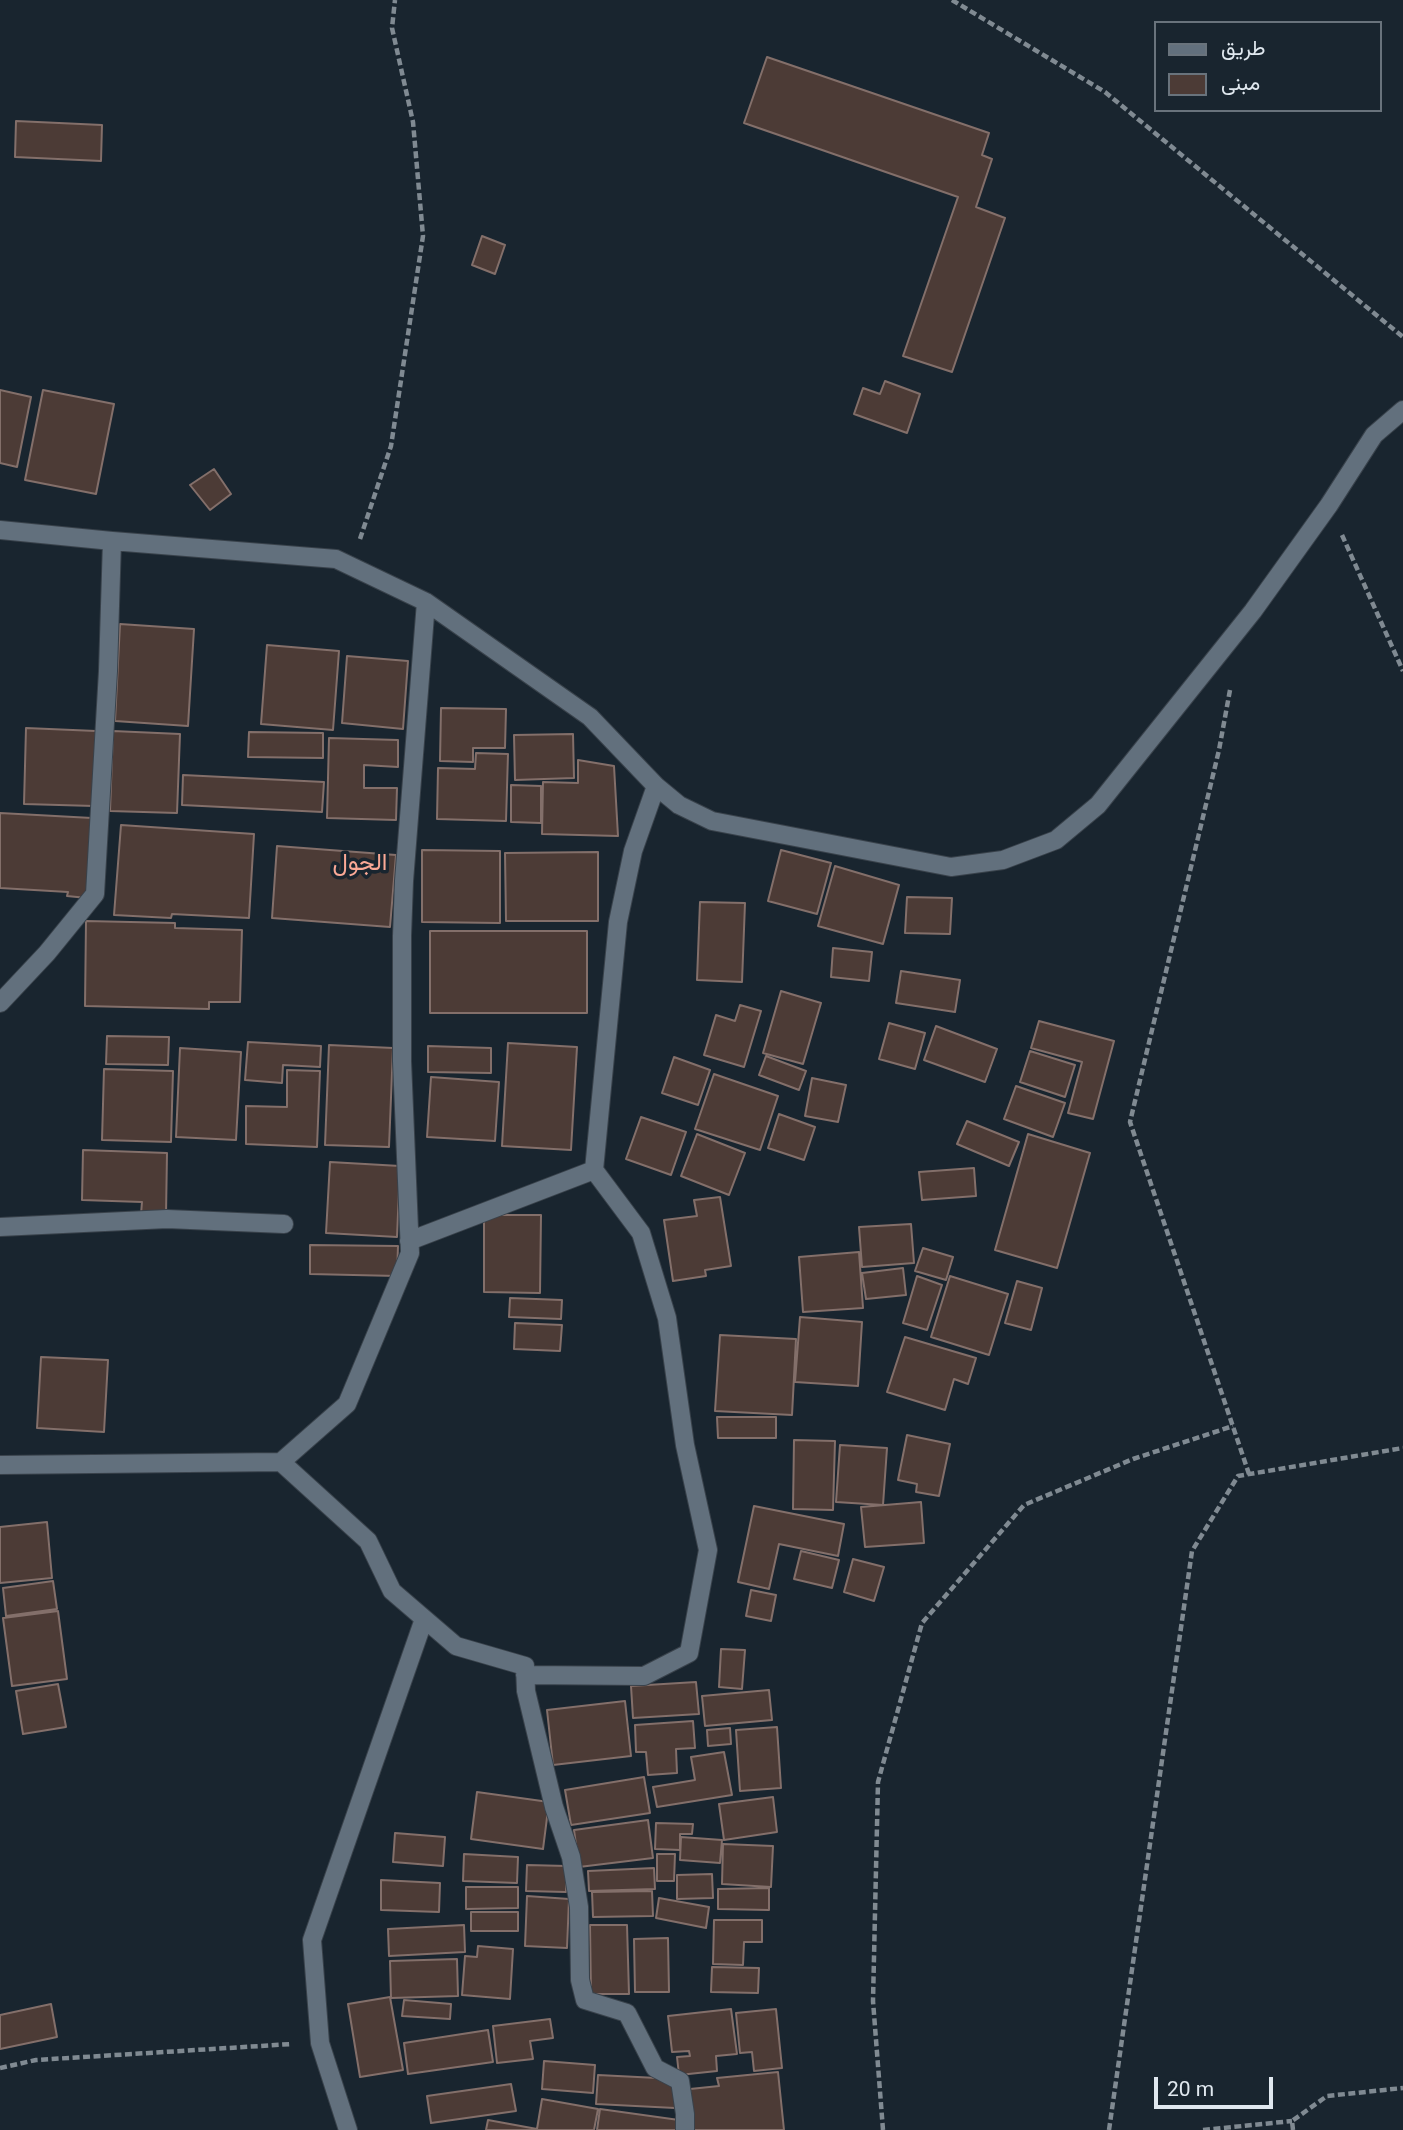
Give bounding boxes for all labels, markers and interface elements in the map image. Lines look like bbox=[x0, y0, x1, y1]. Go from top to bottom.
legend bbox=[1154, 21, 1382, 112]
text: طريق bbox=[1221, 36, 1266, 60]
text: مبنى bbox=[1221, 71, 1260, 95]
district label: الجول bbox=[333, 850, 387, 878]
scale bar bbox=[1158, 2064, 1277, 2108]
text: 20 m bbox=[1167, 2077, 1214, 2101]

